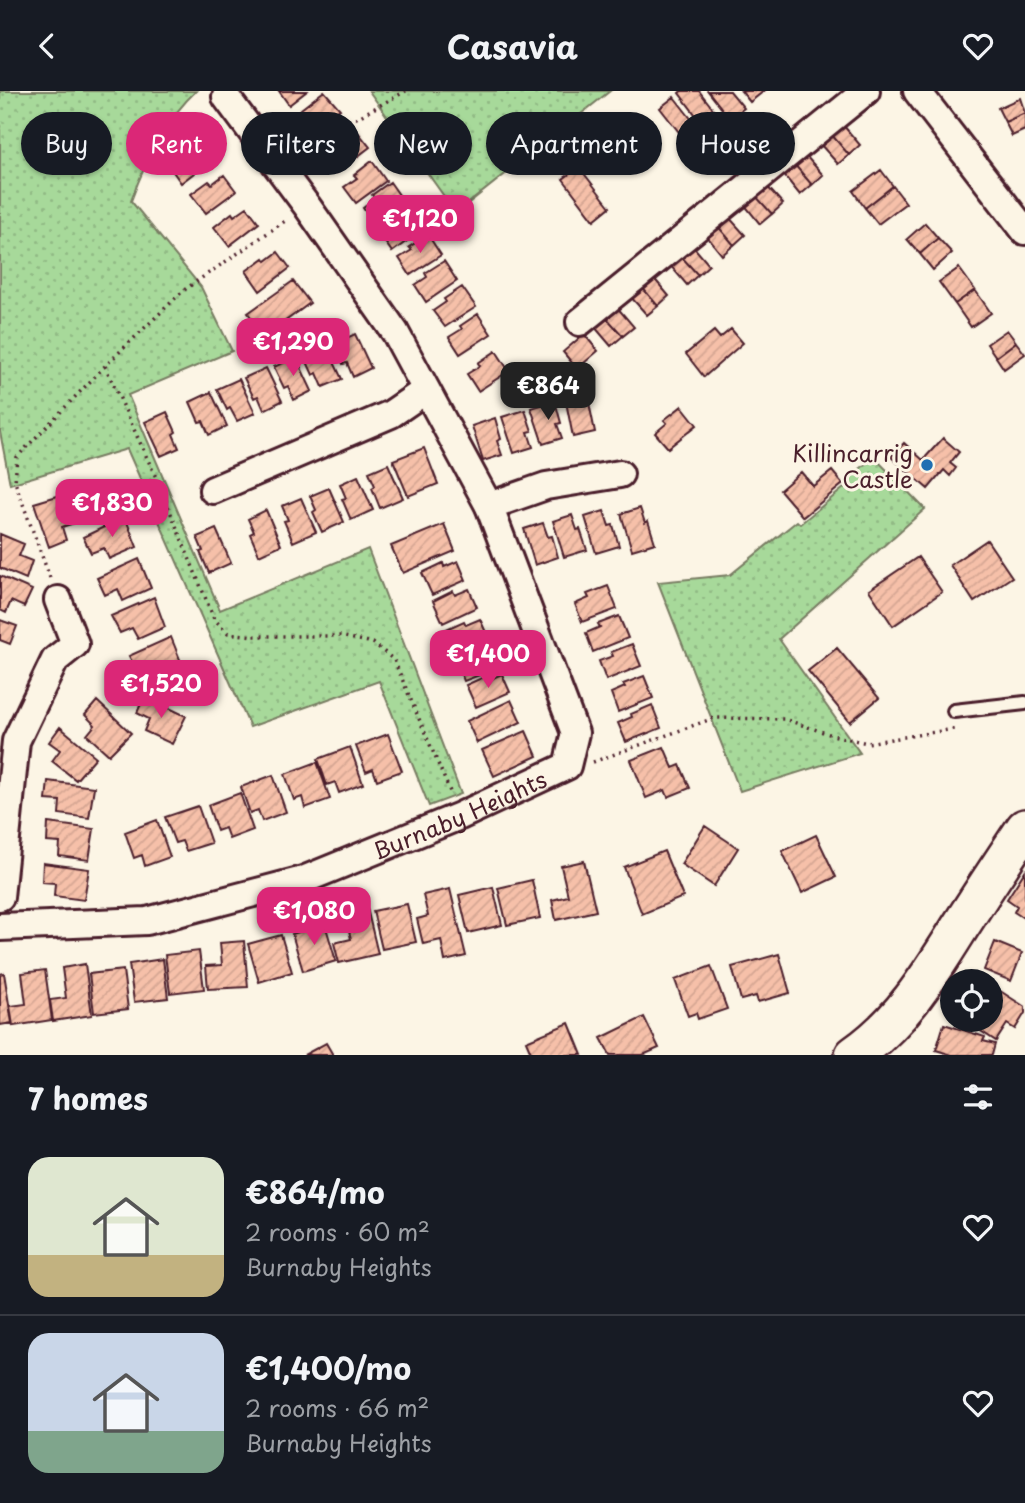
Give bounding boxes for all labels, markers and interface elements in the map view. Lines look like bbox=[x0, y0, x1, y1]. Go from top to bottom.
text: Casavia bbox=[447, 22, 578, 70]
icon: back bbox=[28, 27, 66, 65]
icon: heart bbox=[959, 27, 997, 65]
chip: Buy bbox=[21, 112, 112, 175]
chip: Rent bbox=[126, 112, 227, 175]
chip: Filters bbox=[241, 112, 360, 175]
chip: New bbox=[374, 112, 472, 175]
chip: Apartment bbox=[486, 112, 662, 175]
chip: House bbox=[676, 112, 795, 175]
pin: €1,120 bbox=[363, 195, 477, 255]
text: €1,120 bbox=[382, 200, 458, 235]
pin: €1,290 bbox=[236, 319, 350, 378]
text: €1,290 bbox=[253, 323, 333, 358]
pin: €864 bbox=[507, 363, 589, 422]
text: €864 bbox=[516, 367, 580, 402]
place label: Killincarrig Castle bbox=[792, 435, 913, 496]
marker: Killincarrig Castle bbox=[919, 457, 935, 473]
pin: €1,830 bbox=[55, 479, 169, 539]
text: €1,830 bbox=[71, 484, 153, 519]
pin: €1,400 bbox=[431, 631, 545, 690]
text: €1,400 bbox=[446, 635, 530, 670]
pin: €1,520 bbox=[104, 661, 218, 720]
text: €1,520 bbox=[120, 665, 202, 700]
street label: Burnaby Heights bbox=[367, 761, 552, 867]
pin: €1,080 bbox=[257, 887, 371, 947]
text: €1,080 bbox=[273, 892, 355, 927]
map controls bbox=[940, 969, 1003, 1032]
button: locate bbox=[940, 969, 1003, 1032]
text: 7 homes bbox=[28, 1075, 148, 1120]
icon: filters bbox=[959, 1078, 997, 1116]
text: €864/mo bbox=[245, 1169, 385, 1214]
icon: home bbox=[84, 1185, 168, 1269]
icon: heart bbox=[959, 1208, 997, 1246]
text: 2 rooms · 60 m² bbox=[245, 1214, 430, 1249]
text: Burnaby Heights bbox=[245, 1249, 432, 1284]
text: €1,400/mo bbox=[245, 1345, 411, 1390]
icon: home bbox=[84, 1361, 168, 1445]
icon: heart bbox=[959, 1384, 997, 1422]
text: 2 rooms · 66 m² bbox=[245, 1390, 429, 1425]
text: Burnaby Heights bbox=[245, 1425, 432, 1460]

